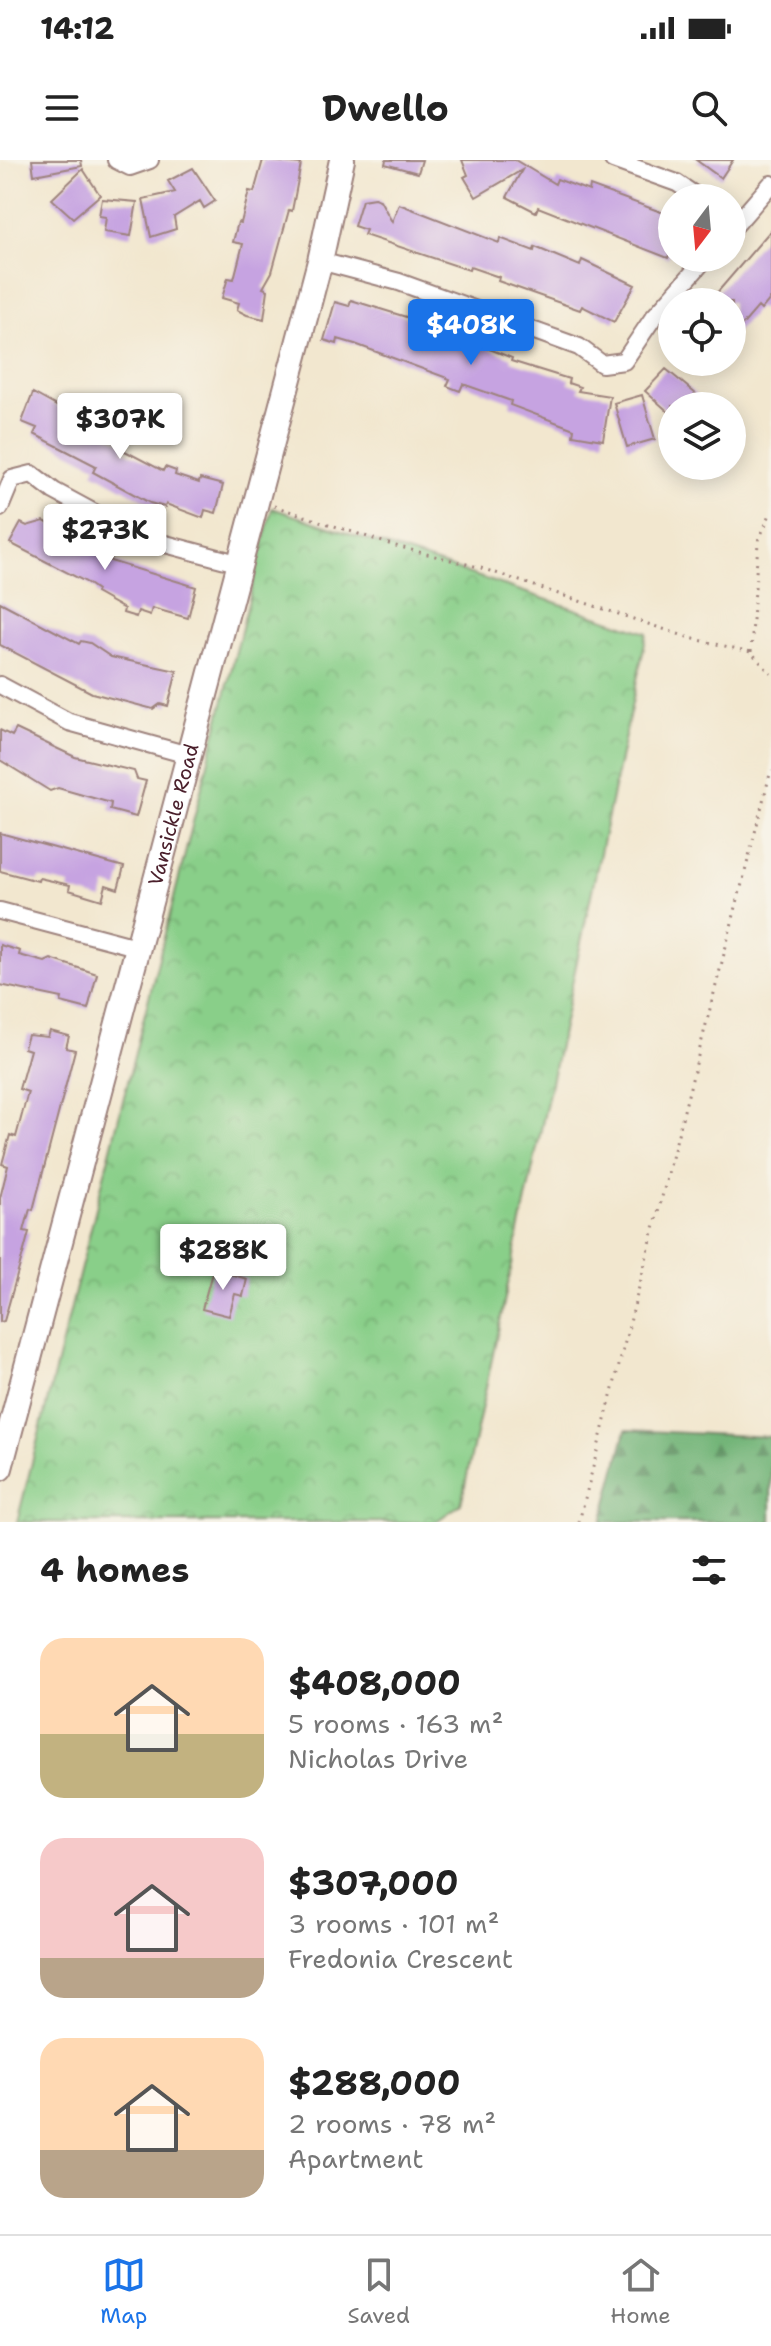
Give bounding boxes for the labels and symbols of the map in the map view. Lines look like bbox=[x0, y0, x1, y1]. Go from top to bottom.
north arrow bbox=[658, 184, 746, 272]
pin: $408K bbox=[415, 299, 527, 367]
pin: $307K bbox=[64, 393, 176, 461]
pin: $273K bbox=[49, 504, 161, 572]
street label: Vansickle Road bbox=[142, 740, 205, 889]
pin: $288K bbox=[167, 1224, 279, 1292]

